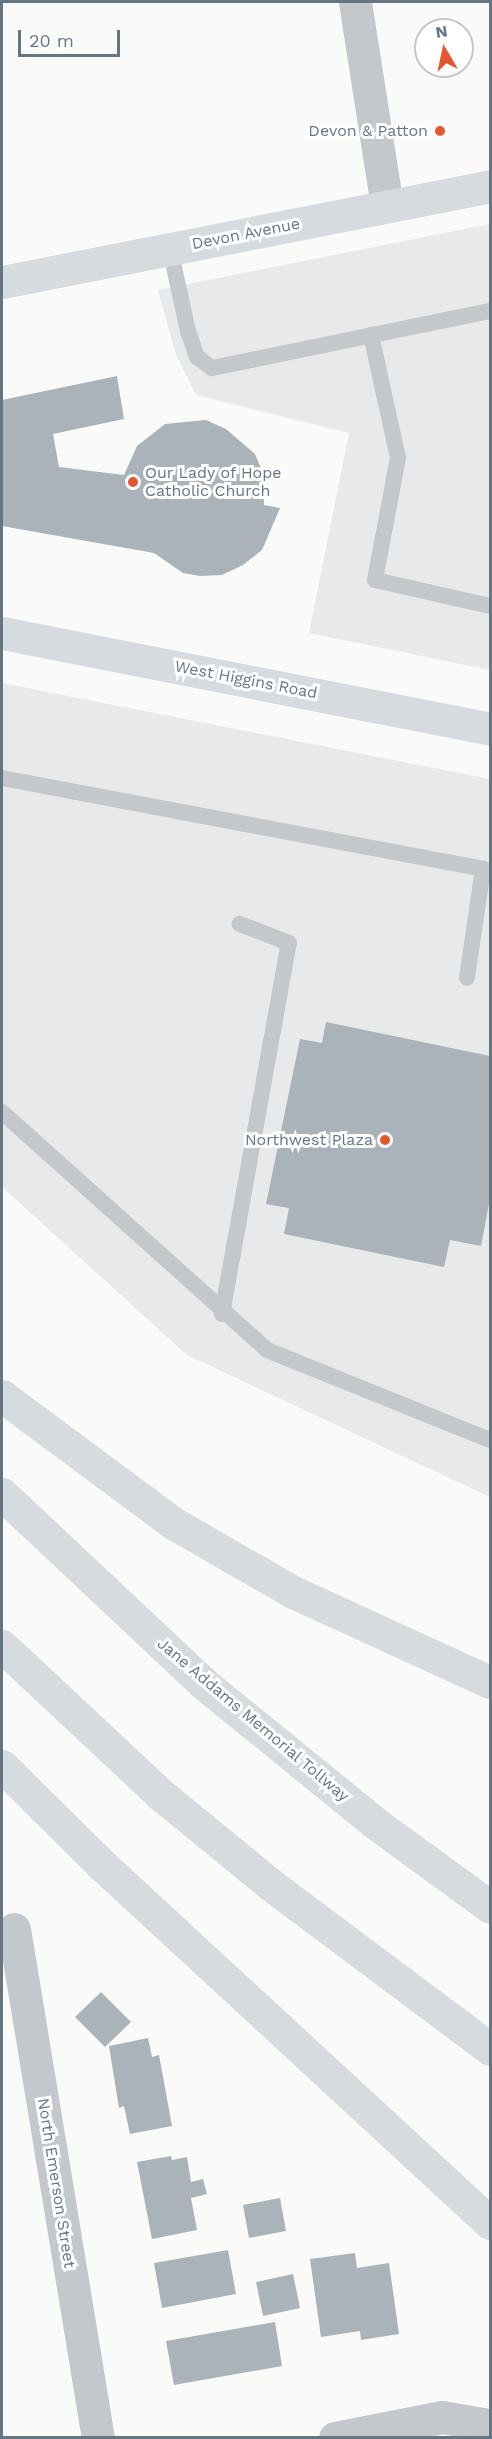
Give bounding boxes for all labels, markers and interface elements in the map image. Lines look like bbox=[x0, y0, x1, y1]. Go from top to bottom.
scale bar bbox=[21, 18, 123, 56]
north arrow bbox=[414, 18, 474, 78]
text: N bbox=[434, 21, 449, 42]
text: 20 m bbox=[29, 30, 74, 51]
place label: Devon & Patton bbox=[308, 121, 428, 141]
marker: Devon & Patton bbox=[433, 124, 447, 138]
street label: Devon Avenue bbox=[190, 214, 302, 254]
place label: Our Lady of Hope Catholic Church bbox=[145, 463, 283, 501]
marker: Our Lady of Hope Catholic Church bbox=[126, 475, 140, 489]
street label: West Higgins Road bbox=[173, 657, 319, 703]
place label: Northwest Plaza bbox=[245, 1130, 373, 1150]
marker: Northwest Plaza bbox=[378, 1133, 392, 1147]
street label: Jane Addams Memorial Tollway bbox=[153, 1634, 353, 1806]
street label: North Emerson Street bbox=[33, 2097, 79, 2269]

